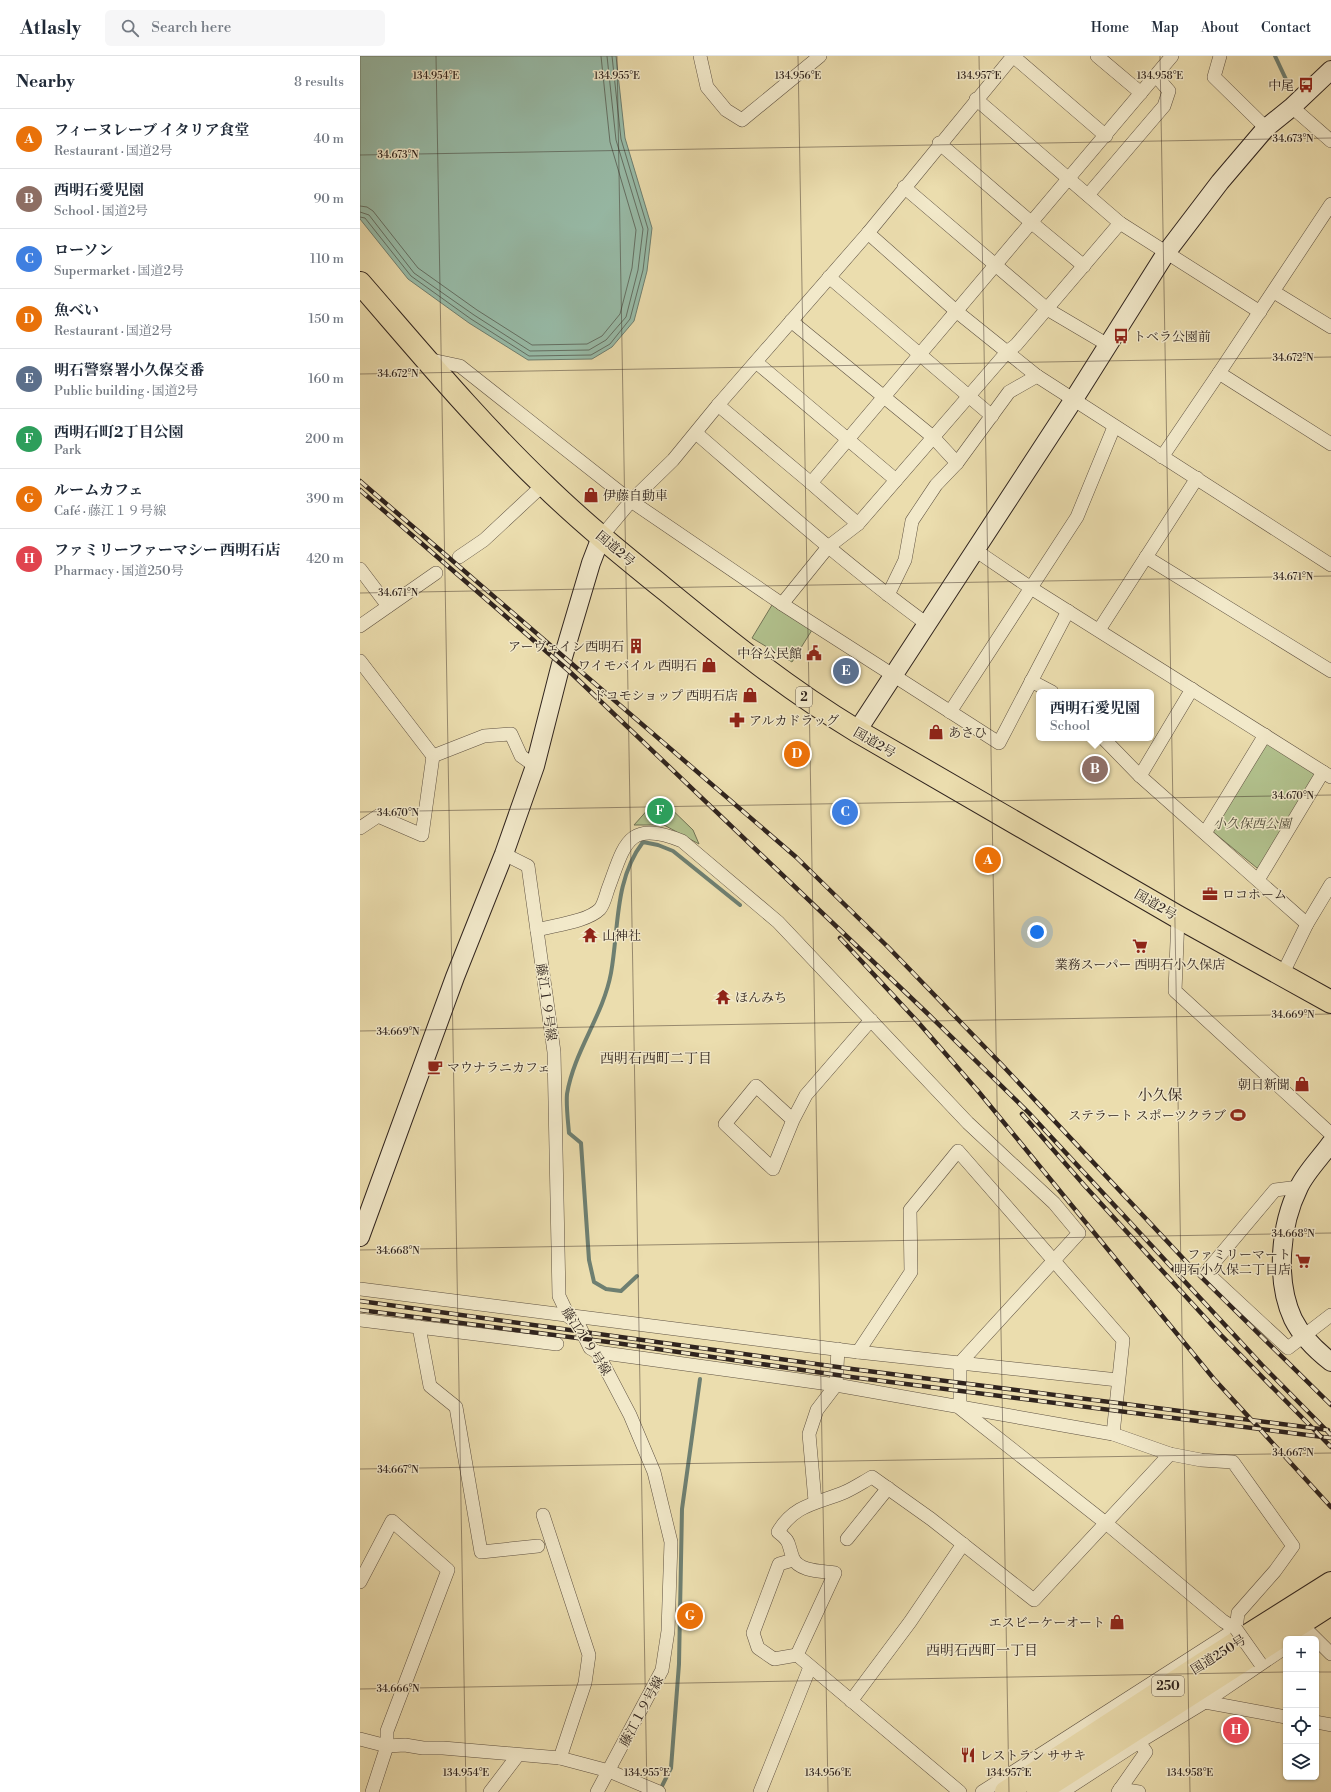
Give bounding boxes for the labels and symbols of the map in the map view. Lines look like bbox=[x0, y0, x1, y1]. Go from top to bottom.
text: 134.954°E bbox=[413, 70, 459, 82]
text: 134.955°E bbox=[594, 70, 640, 82]
text: 134.956°E bbox=[775, 70, 821, 82]
text: 134.957°E bbox=[957, 70, 1002, 82]
text: 134.958°E bbox=[1137, 70, 1183, 82]
bus stop icon: 中尾 bbox=[1297, 76, 1315, 94]
place label: 中尾 bbox=[1268, 78, 1294, 94]
text: 34.673°N bbox=[1273, 133, 1314, 145]
text: 34.673°N bbox=[378, 149, 419, 161]
bus stop icon: トベラ公園前 bbox=[1112, 327, 1130, 345]
place label: トベラ公園前 bbox=[1133, 329, 1211, 345]
text: 34.672°N bbox=[1272, 352, 1314, 364]
text: 34.672°N bbox=[377, 368, 419, 380]
shop icon: 伊藤自動車 bbox=[582, 486, 600, 504]
place label: 伊藤自動車 bbox=[603, 488, 668, 504]
street label: 国道2号 bbox=[592, 528, 638, 570]
text: 34.671°N bbox=[1273, 571, 1314, 583]
text: 34.671°N bbox=[378, 587, 419, 599]
building icon: アーヴェイン西明石 bbox=[627, 637, 645, 655]
place label: アーヴェイン西明石 bbox=[508, 639, 624, 655]
public building icon: 中谷公民館 bbox=[805, 644, 823, 662]
place label: 中谷公民館 bbox=[737, 646, 802, 662]
shop icon: ワイモバイル 西明石 bbox=[700, 656, 718, 674]
pin: E bbox=[833, 656, 859, 686]
place label: ワイモバイル 西明石 bbox=[578, 658, 697, 674]
shop icon: ドコモショップ 西明石店 bbox=[741, 686, 759, 704]
road number: 2 bbox=[796, 687, 812, 707]
place label: ドコモショップ 西明石店 bbox=[593, 688, 738, 704]
pharmacy icon: アルカドラッグ bbox=[728, 711, 746, 729]
place label: アルカドラッグ bbox=[749, 713, 839, 729]
shop icon: あさひ bbox=[927, 723, 945, 741]
street label: 国道2号 bbox=[850, 724, 899, 761]
place label: あさひ bbox=[948, 725, 987, 741]
pin: D bbox=[784, 739, 810, 769]
pin: B bbox=[1082, 754, 1108, 784]
text: 34.670°N bbox=[1272, 790, 1315, 802]
pin: F bbox=[647, 796, 673, 826]
pin: C bbox=[832, 797, 858, 827]
text: 34.670°N bbox=[377, 807, 420, 819]
park label: 小久保西公園 bbox=[1213, 816, 1293, 832]
pin: A bbox=[975, 845, 1001, 875]
office icon: ロコホーム bbox=[1201, 885, 1219, 903]
street label: 国道2号 bbox=[1131, 886, 1180, 923]
place label: ロコホーム bbox=[1222, 887, 1287, 903]
your location bbox=[1027, 922, 1047, 942]
temple icon: 山神社 bbox=[581, 926, 599, 944]
place label: 山神社 bbox=[602, 928, 641, 944]
supermarket icon: 業務スーパー 西明石小久保店 bbox=[1131, 937, 1149, 955]
place label: 業務スーパー 西明石小久保店 bbox=[1055, 957, 1225, 973]
street label: 藤江１９号線 bbox=[533, 962, 559, 1042]
temple icon: ほんみち bbox=[714, 988, 732, 1006]
place label: ほんみち bbox=[735, 990, 787, 1006]
text: 34.669°N bbox=[1271, 1009, 1315, 1021]
text: 34.669°N bbox=[376, 1026, 420, 1038]
district label: 西明石西町二丁目 bbox=[600, 1050, 712, 1068]
cafe icon: マウナラニカフェ bbox=[426, 1058, 444, 1076]
place label: マウナラニカフェ bbox=[447, 1060, 550, 1076]
shop icon: 朝日新聞 bbox=[1293, 1075, 1311, 1093]
place label: 朝日新聞 bbox=[1238, 1077, 1290, 1093]
district label: 小久保 bbox=[1137, 1086, 1183, 1105]
sports icon: ステラート スポーツクラブ bbox=[1229, 1106, 1247, 1124]
place label: ステラート スポーツクラブ bbox=[1068, 1108, 1226, 1124]
text: 34.668°N bbox=[1271, 1228, 1315, 1240]
text: 34.668°N bbox=[376, 1245, 420, 1257]
place label: ファミリーマート 明石小久保二丁目店 bbox=[1174, 1247, 1291, 1278]
supermarket icon: ファミリーマート 明石小久保二丁目店 bbox=[1294, 1252, 1312, 1270]
street label: 藤江１９号線 bbox=[558, 1304, 614, 1379]
text: 34.667°N bbox=[1272, 1447, 1314, 1459]
text: 34.667°N bbox=[377, 1464, 419, 1476]
pin: G bbox=[677, 1601, 703, 1631]
shop icon: エスビーケーオート bbox=[1108, 1613, 1126, 1631]
place label: エスビーケーオート bbox=[989, 1615, 1105, 1631]
street label: 国道250号 bbox=[1188, 1632, 1249, 1678]
district label: 西明石西町一丁目 bbox=[926, 1642, 1038, 1660]
street label: 藤江１９号線 bbox=[617, 1673, 667, 1750]
road number: 250 bbox=[1152, 1676, 1184, 1696]
text: 34.666°N bbox=[376, 1683, 420, 1695]
pin: H bbox=[1223, 1715, 1249, 1745]
restaurant icon: レストラン ササキ bbox=[959, 1746, 977, 1764]
place label: レストラン ササキ bbox=[980, 1748, 1086, 1764]
text: 134.954°E bbox=[443, 1767, 489, 1779]
text: 134.955°E bbox=[624, 1767, 670, 1779]
text: 134.956°E bbox=[805, 1767, 851, 1779]
text: 134.957°E bbox=[987, 1767, 1032, 1779]
text: 134.958°E bbox=[1167, 1767, 1213, 1779]

